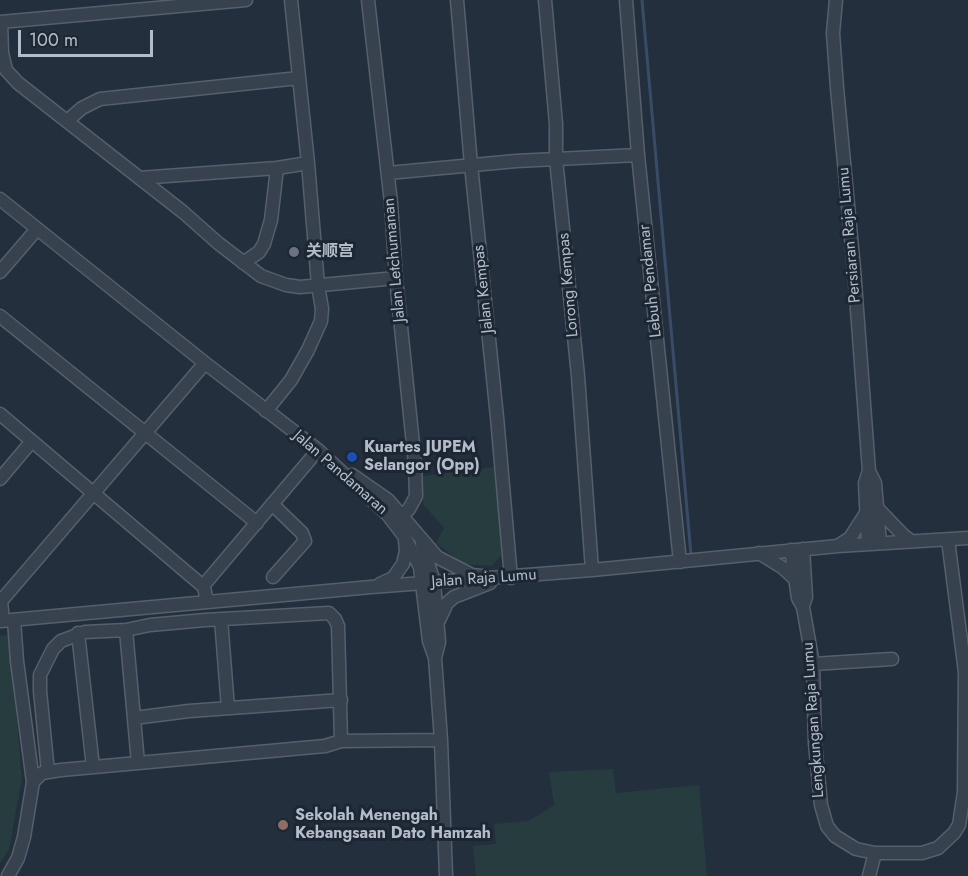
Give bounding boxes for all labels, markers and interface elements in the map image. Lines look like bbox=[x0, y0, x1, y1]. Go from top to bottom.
scale bar bbox=[21, 18, 156, 56]
text: 100 m bbox=[29, 27, 78, 53]
street label: Persiaran Raja Lumu bbox=[835, 166, 865, 304]
street label: Jalan Letchumanan bbox=[380, 197, 410, 323]
street label: Lebuh Pendamar bbox=[636, 224, 666, 338]
street label: Lorong Kempas bbox=[555, 232, 583, 338]
place label: 关顺宫 bbox=[306, 242, 354, 262]
street label: Jalan Kempas bbox=[470, 244, 498, 334]
marker: 关顺宫 bbox=[287, 245, 301, 259]
street label: Jalan Pandamaran bbox=[289, 427, 391, 519]
place label: Kuartes JUPEM Selangor (Opp) bbox=[364, 438, 480, 476]
marker: Kuartes JUPEM Selangor (Opp) bbox=[345, 450, 359, 464]
street label: Jalan Raja Lumu bbox=[431, 566, 537, 592]
street label: Lengkungan Raja Lumu bbox=[799, 642, 829, 798]
place label: Sekolah Menengah Kebangsaan Dato Hamzah bbox=[295, 806, 491, 844]
marker: Sekolah Menengah Kebangsaan Dato Hamzah bbox=[276, 818, 290, 832]

